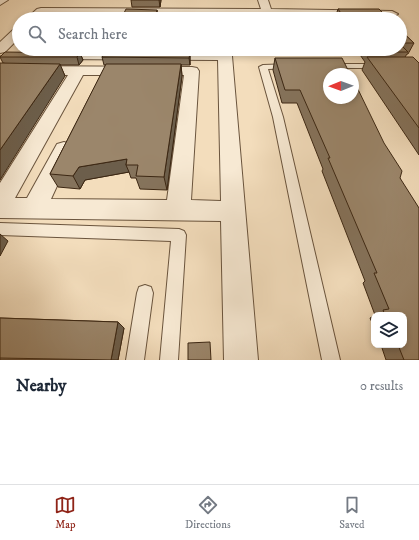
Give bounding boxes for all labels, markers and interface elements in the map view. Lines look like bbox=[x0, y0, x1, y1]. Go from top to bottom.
search box bbox=[12, 12, 407, 56]
icon: search bbox=[26, 23, 48, 45]
text: Search here bbox=[58, 25, 127, 44]
north arrow bbox=[323, 68, 359, 104]
map controls bbox=[371, 312, 407, 348]
button: layers bbox=[371, 312, 407, 348]
text: Nearby bbox=[16, 375, 66, 397]
text: 0 results bbox=[360, 378, 403, 394]
tab: Map bbox=[54, 494, 76, 532]
tab: Directions bbox=[185, 494, 231, 532]
tab: Saved bbox=[339, 494, 365, 532]

